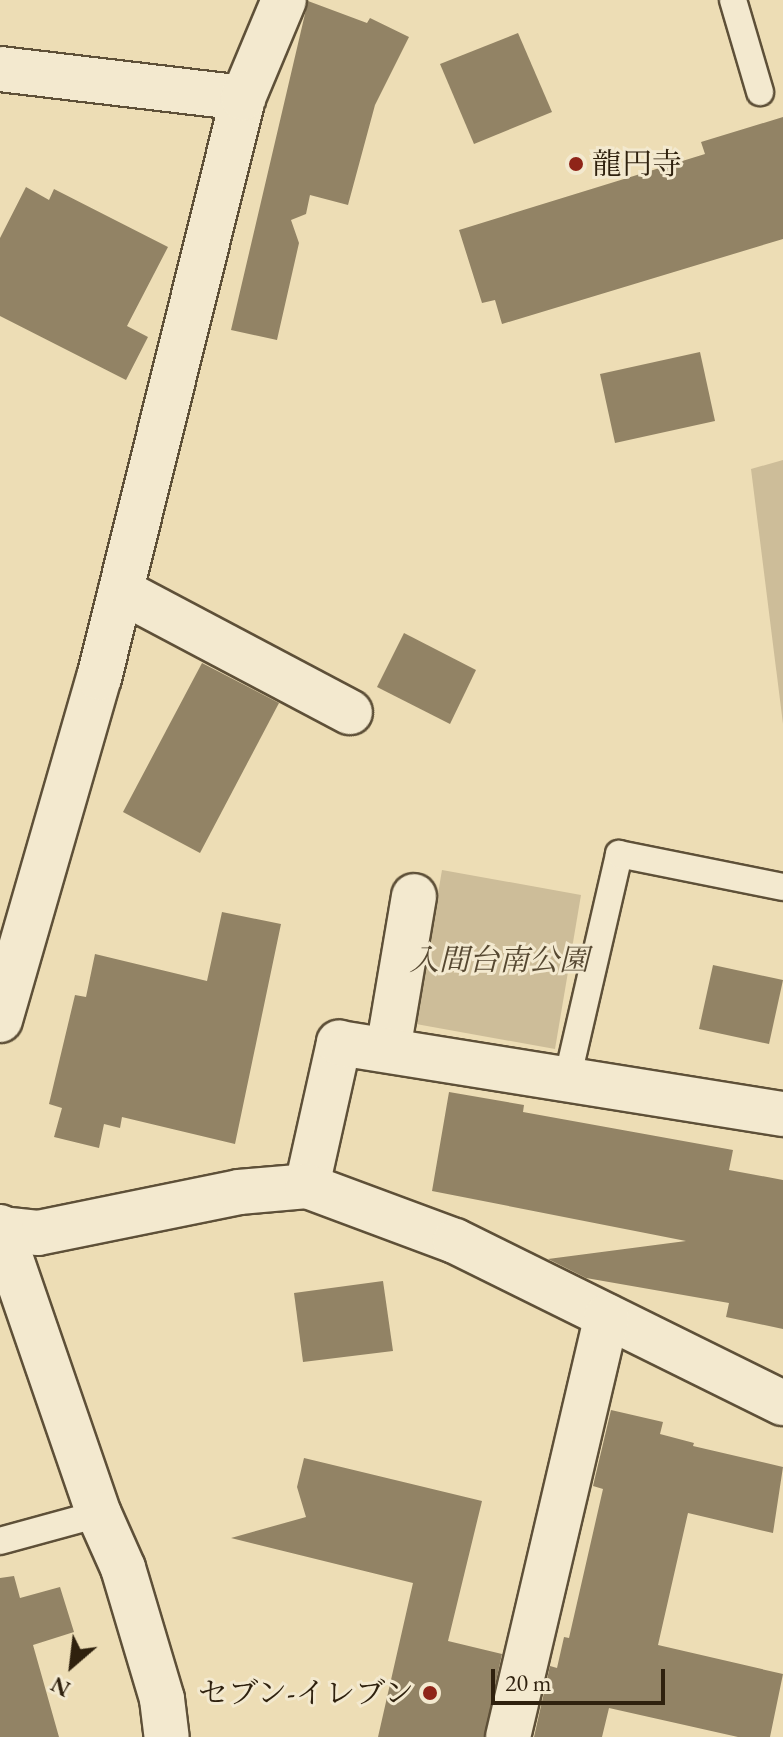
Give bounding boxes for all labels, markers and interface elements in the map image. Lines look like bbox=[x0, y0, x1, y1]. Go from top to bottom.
place label: 龍円寺 bbox=[592, 146, 682, 182]
marker: 龍円寺 bbox=[567, 155, 585, 173]
park label: 入間台南公園 bbox=[409, 942, 589, 978]
north arrow bbox=[32, 1625, 112, 1705]
scale bar bbox=[495, 1653, 669, 1703]
text: 20 m bbox=[505, 1667, 552, 1698]
text: N bbox=[46, 1670, 75, 1704]
place label: セブン-イレブン bbox=[196, 1675, 414, 1711]
marker: セブン-イレブン bbox=[421, 1684, 439, 1702]

